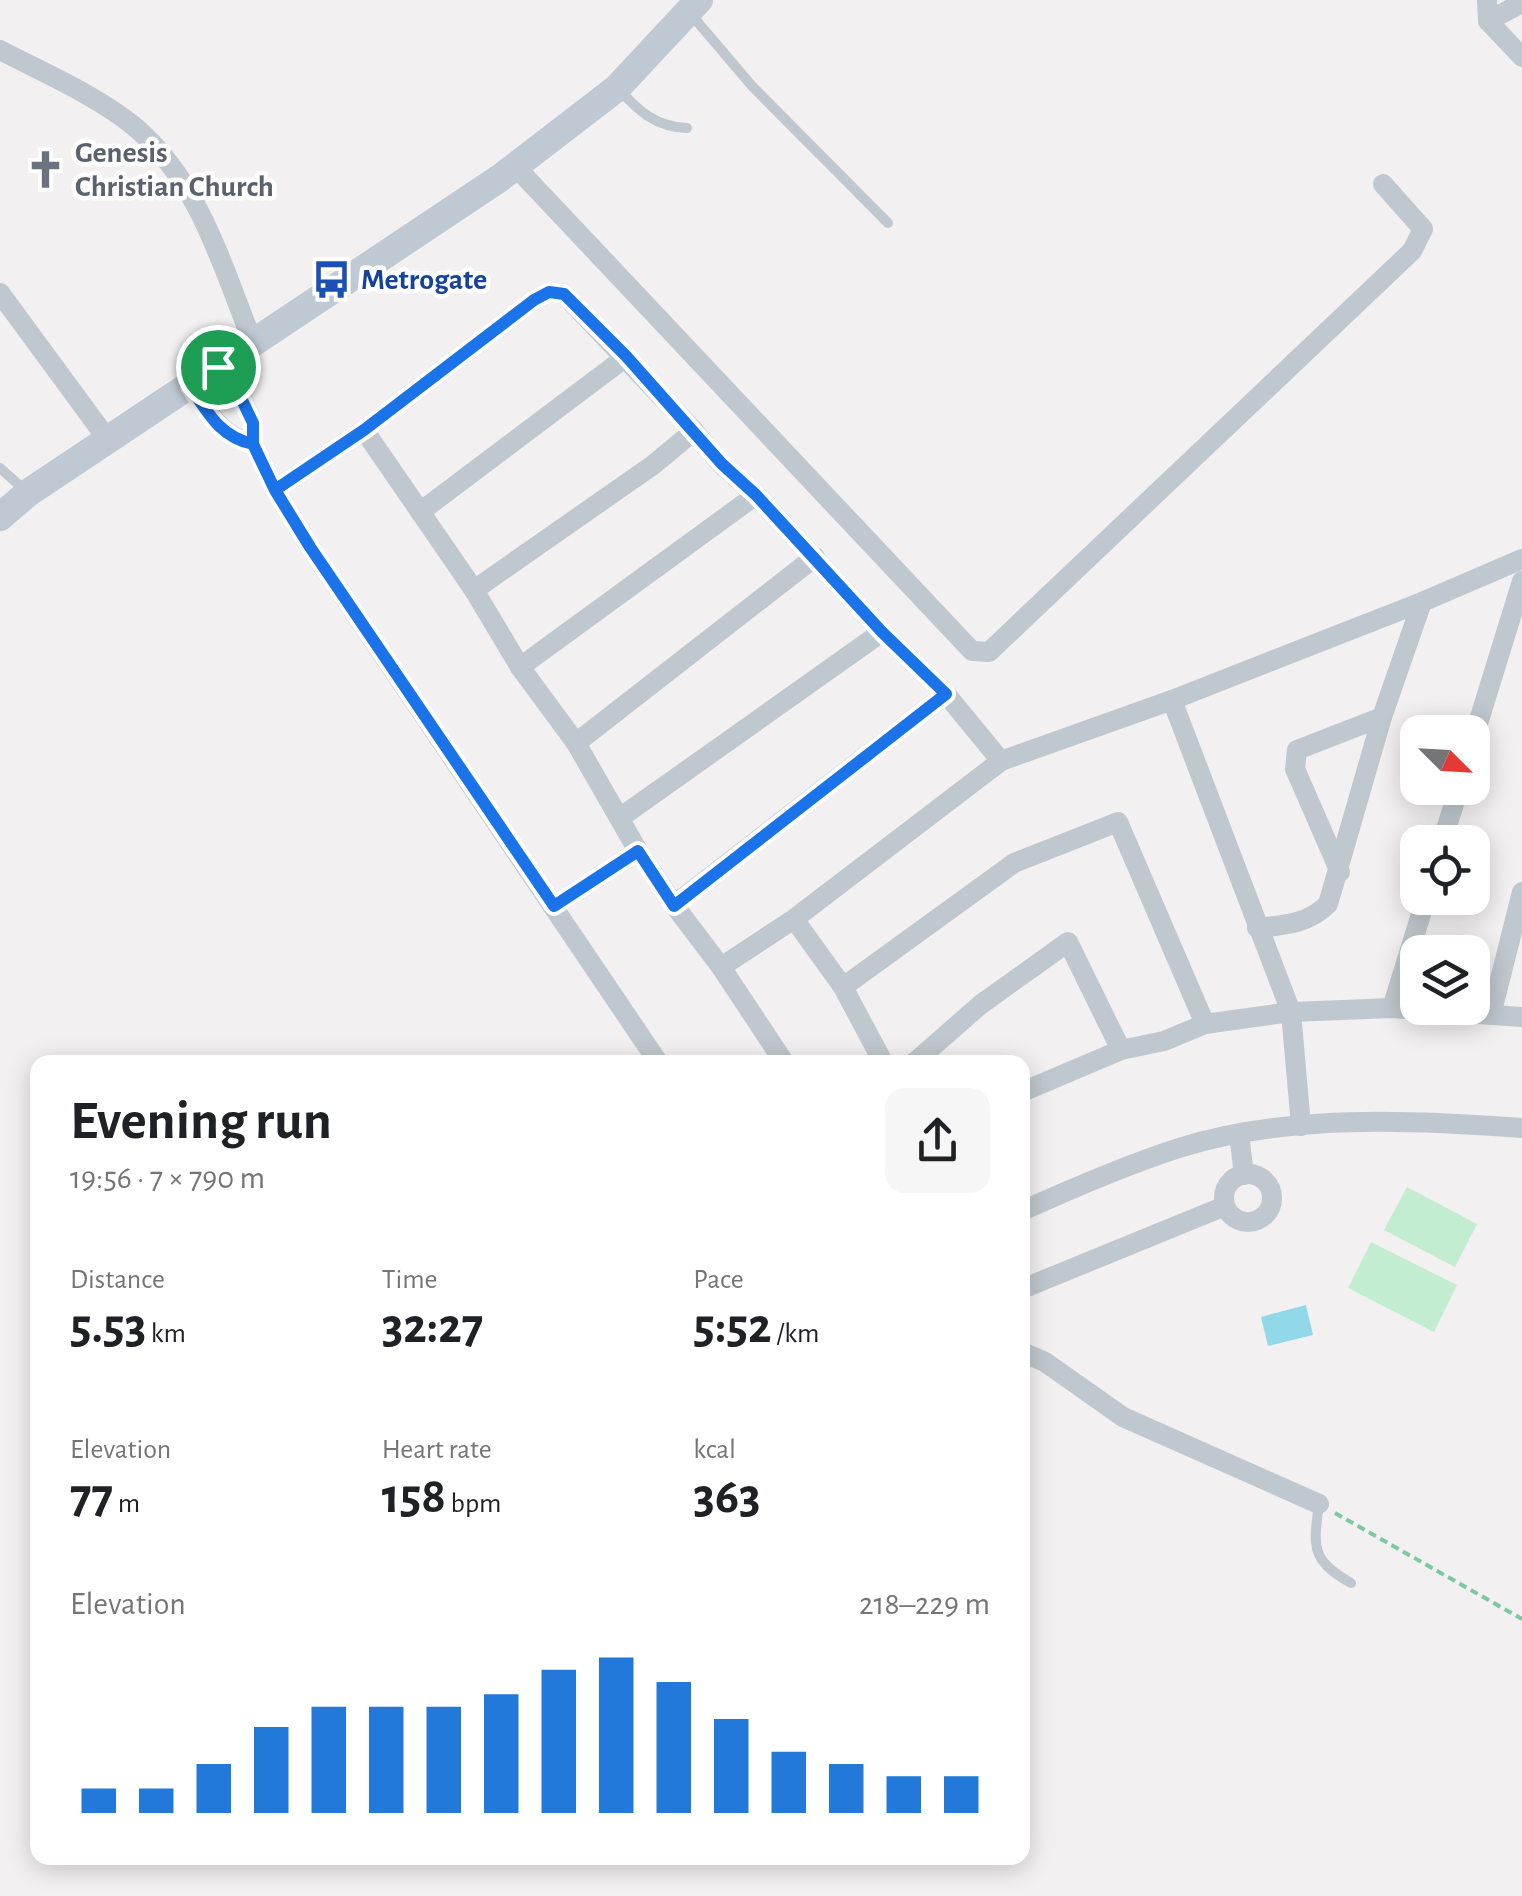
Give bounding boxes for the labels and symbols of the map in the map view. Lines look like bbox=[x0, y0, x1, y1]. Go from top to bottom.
place label: Genesis Christian Church bbox=[75, 138, 274, 202]
church icon: Genesis Christian Church bbox=[24, 148, 66, 190]
bus stop icon: Metrogate bbox=[310, 258, 352, 300]
place label: Metrogate bbox=[361, 265, 487, 295]
pin bbox=[176, 325, 261, 410]
north arrow bbox=[1400, 715, 1490, 805]

